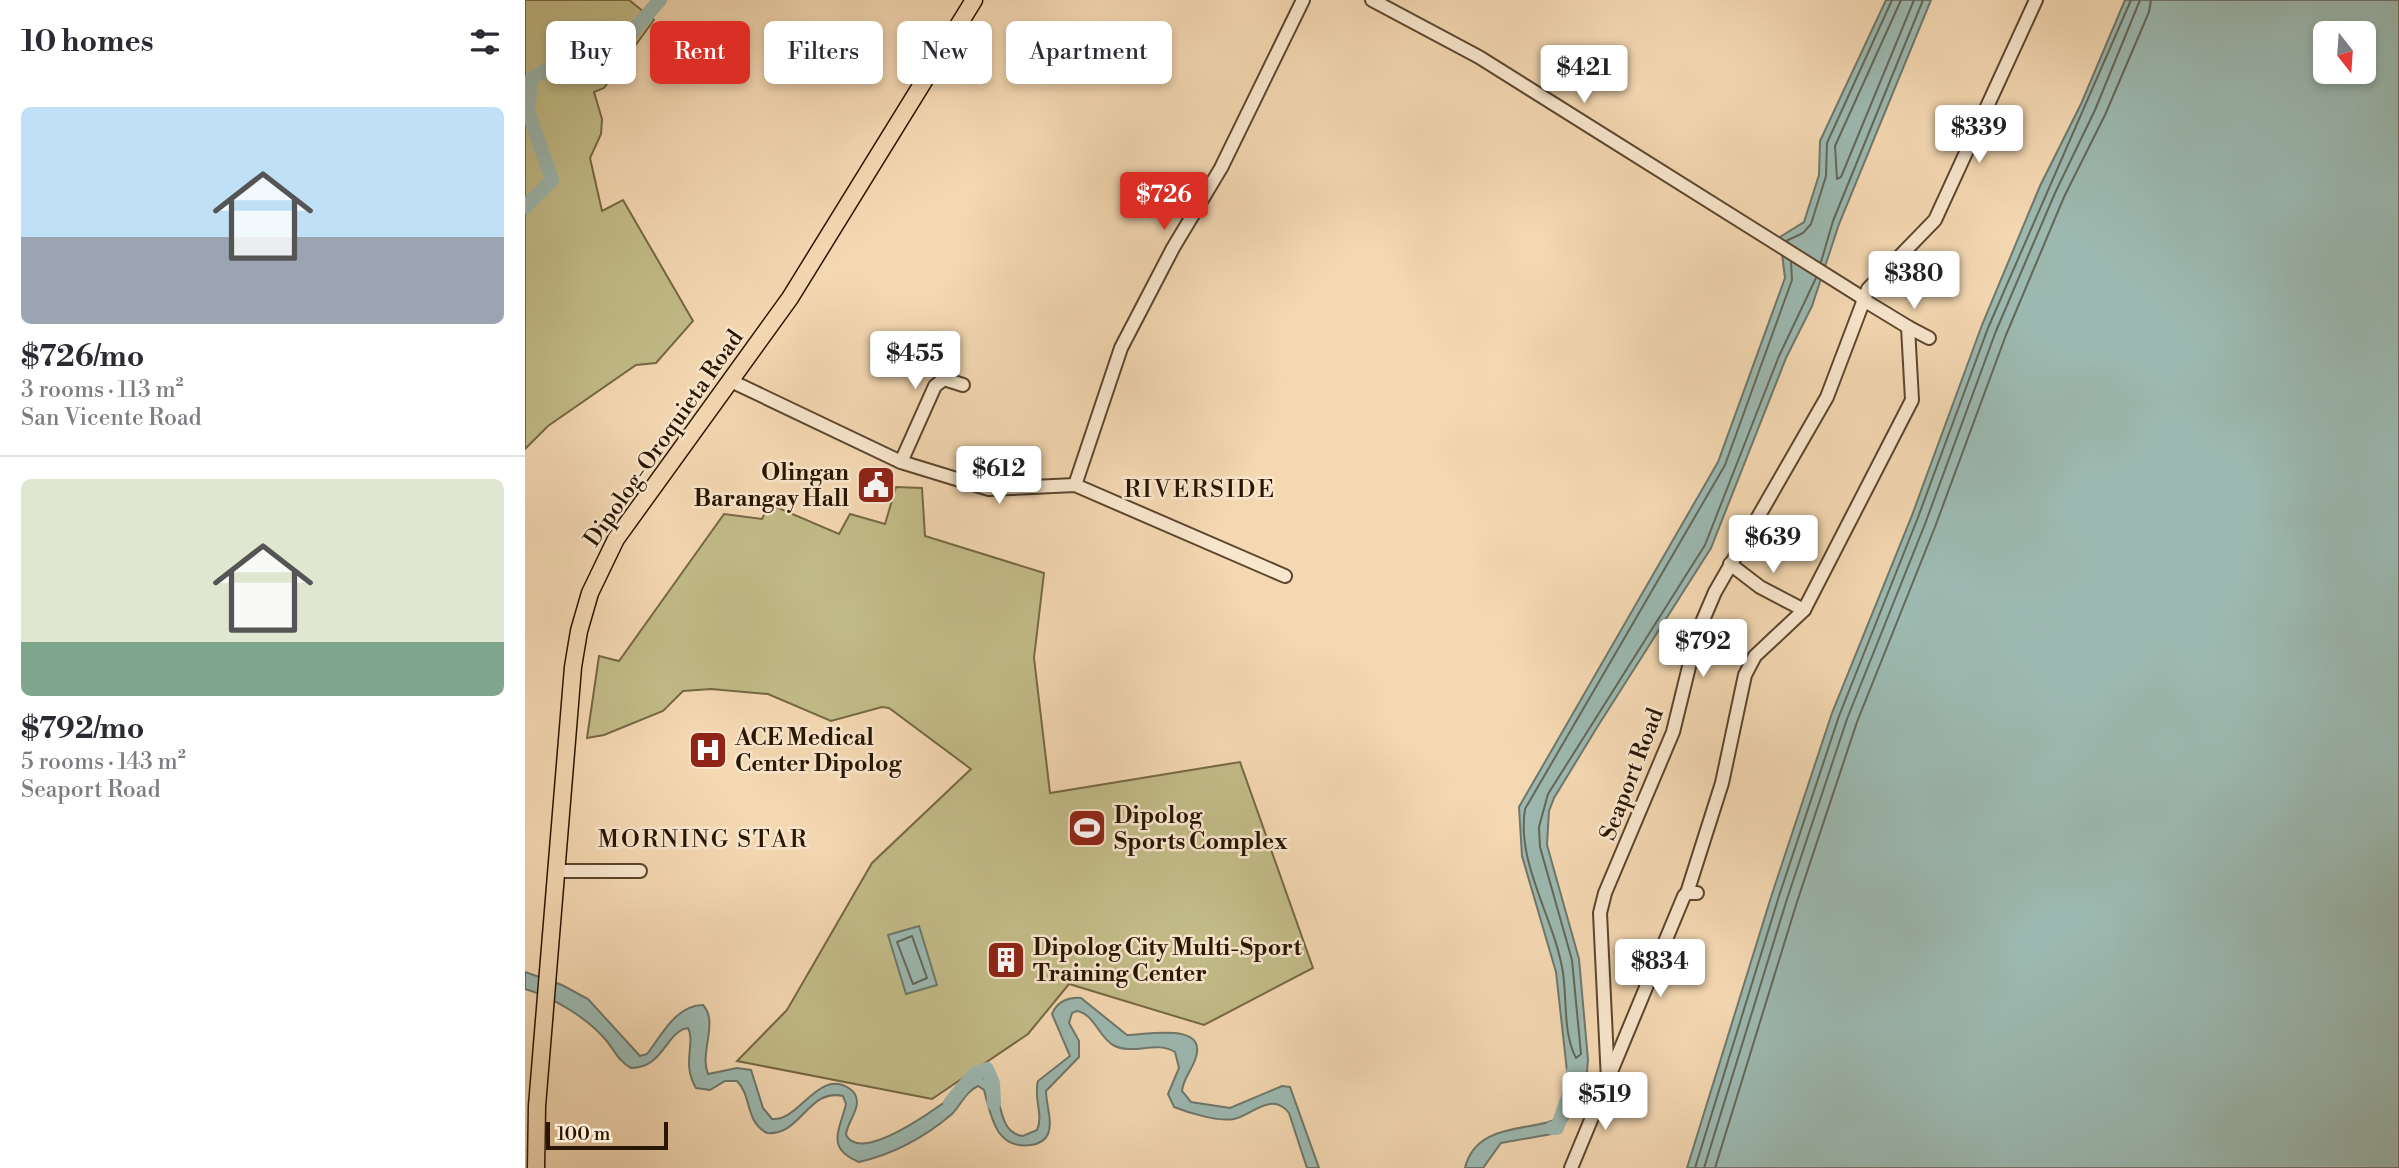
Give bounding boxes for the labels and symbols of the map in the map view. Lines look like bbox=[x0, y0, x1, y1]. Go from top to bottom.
north arrow bbox=[2313, 21, 2377, 84]
pin: $421 bbox=[1543, 46, 1625, 105]
pin: $339 bbox=[1938, 106, 2020, 165]
pin: $726 bbox=[1123, 173, 1205, 232]
pin: $380 bbox=[1873, 252, 1955, 311]
street label: Dipolog-Oroquieta Road bbox=[578, 325, 749, 552]
pin: $455 bbox=[874, 332, 956, 391]
pin: $612 bbox=[958, 447, 1040, 506]
place label: Olingan Barangay Hall bbox=[694, 459, 849, 513]
public building icon: Olingan Barangay Hall bbox=[855, 464, 897, 506]
district label: RIVERSIDE bbox=[1124, 475, 1276, 505]
pin: $639 bbox=[1732, 516, 1814, 575]
pin: $792 bbox=[1662, 620, 1744, 679]
street label: Seaport Road bbox=[1594, 704, 1670, 844]
place label: ACE Medical Center Dipolog bbox=[734, 724, 903, 778]
hospital icon: ACE Medical Center Dipolog bbox=[687, 729, 729, 771]
place label: Dipolog Sports Complex bbox=[1114, 802, 1288, 856]
sports icon: Dipolog Sports Complex bbox=[1066, 807, 1108, 849]
district label: MORNING STAR bbox=[598, 825, 808, 855]
place label: Dipolog City Multi-Sport Training Center bbox=[1033, 934, 1302, 988]
building icon: Dipolog City Multi-Sport Training Center bbox=[985, 939, 1027, 981]
pin: $834 bbox=[1619, 940, 1701, 999]
pin: $519 bbox=[1564, 1072, 1646, 1132]
scale bar bbox=[546, 1119, 669, 1151]

